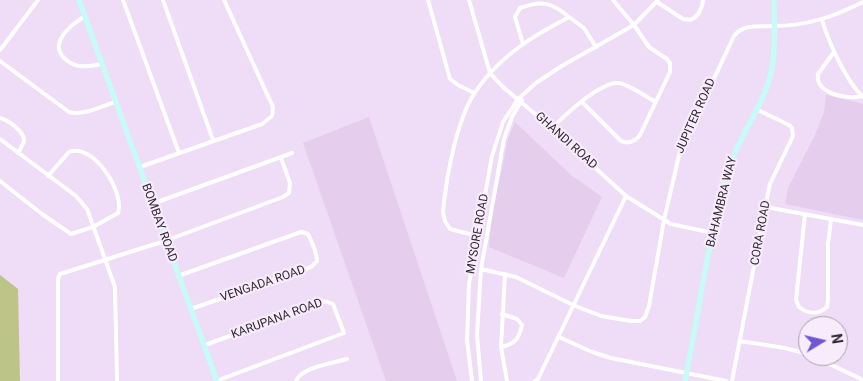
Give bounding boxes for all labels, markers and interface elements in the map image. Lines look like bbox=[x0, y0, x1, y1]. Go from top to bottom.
street label: JUPITER ROAD bbox=[673, 76, 719, 156]
street label: GHANDI ROAD bbox=[532, 109, 600, 173]
street label: BAHAMBRA WAY bbox=[704, 155, 740, 249]
street label: BOMBAY ROAD bbox=[138, 182, 180, 264]
street label: MYSORE ROAD bbox=[464, 193, 492, 275]
street label: CORA ROAD bbox=[748, 199, 774, 267]
street label: VENGADA ROAD bbox=[219, 263, 307, 305]
street label: KARUPANA ROAD bbox=[230, 296, 324, 342]
north arrow bbox=[798, 316, 848, 366]
text: N bbox=[828, 333, 846, 345]

